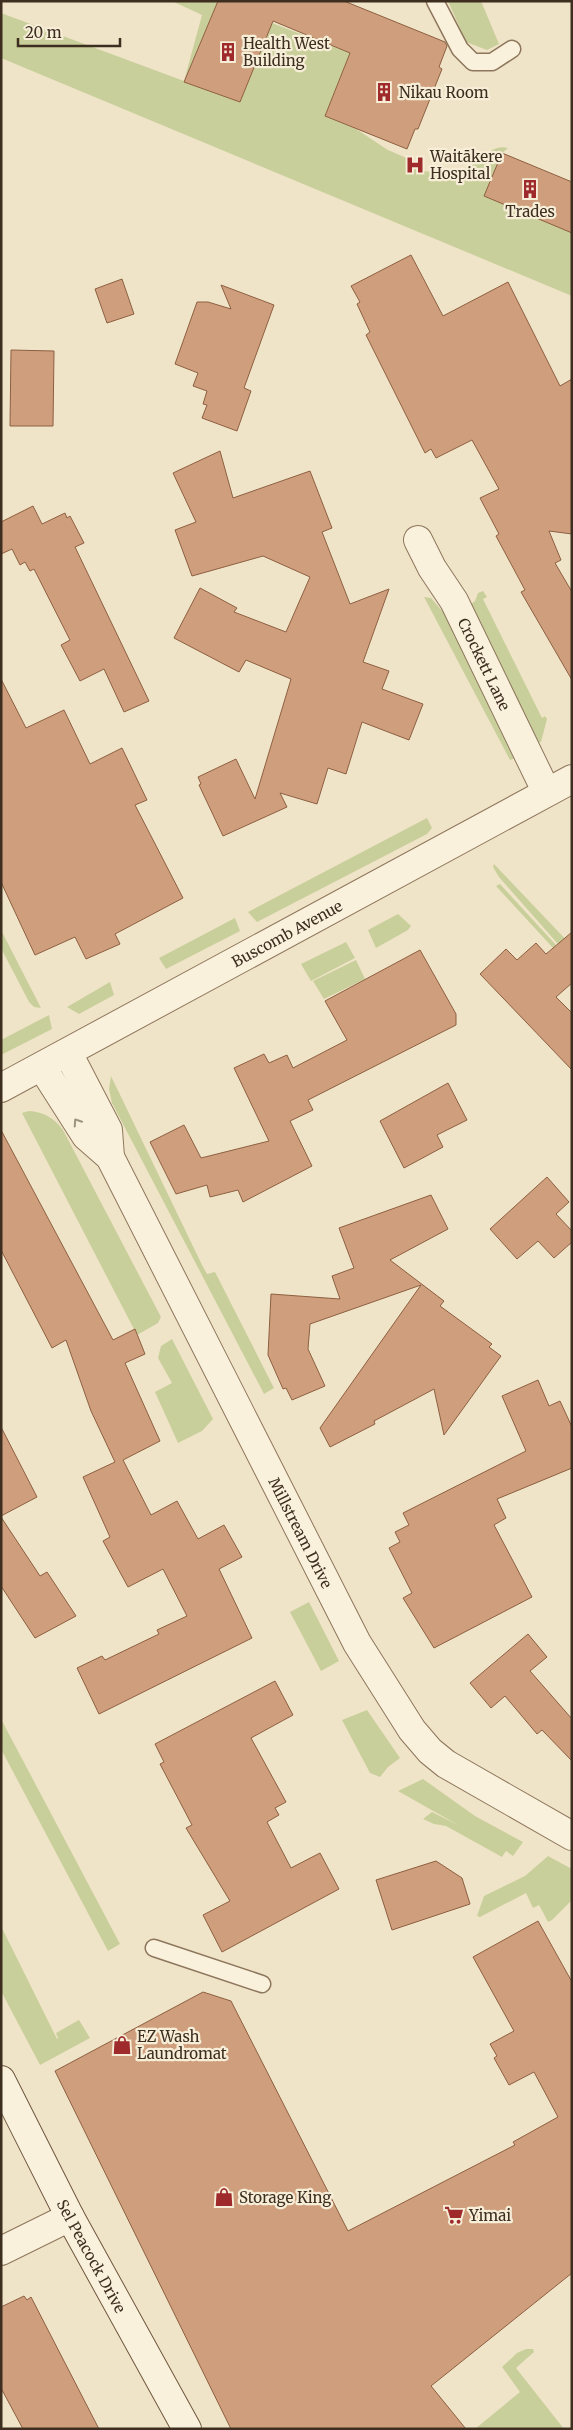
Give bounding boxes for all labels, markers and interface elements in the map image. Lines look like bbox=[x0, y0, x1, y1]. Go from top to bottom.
scale bar bbox=[18, 15, 120, 47]
text: 20 m bbox=[25, 23, 62, 42]
place label: Health West Building bbox=[243, 34, 330, 70]
building icon: Health West Building bbox=[217, 41, 239, 63]
building icon: Nikau Room bbox=[373, 81, 395, 103]
place label: Nikau Room bbox=[399, 83, 489, 102]
place label: Waitākere Hospital bbox=[429, 147, 502, 183]
hospital icon: Waitākere Hospital bbox=[404, 154, 426, 176]
building icon: Trades bbox=[519, 178, 541, 200]
place label: Trades bbox=[505, 202, 555, 221]
street label: Crockett Lane bbox=[454, 615, 515, 714]
street label: Buscomb Avenue bbox=[228, 896, 346, 971]
one-way arrow bbox=[74, 1118, 84, 1127]
street label: Millstream Drive bbox=[265, 1474, 337, 1591]
place label: EZ Wash Laundromat bbox=[137, 2027, 227, 2063]
shop icon: EZ Wash Laundromat bbox=[111, 2034, 133, 2056]
shop icon: Storage King bbox=[213, 2186, 235, 2208]
place label: Storage King bbox=[239, 2188, 331, 2207]
street label: Sel Peacock Drive bbox=[53, 2196, 131, 2316]
supermarket icon: Yimai bbox=[443, 2204, 465, 2226]
place label: Yimai bbox=[468, 2206, 511, 2225]

